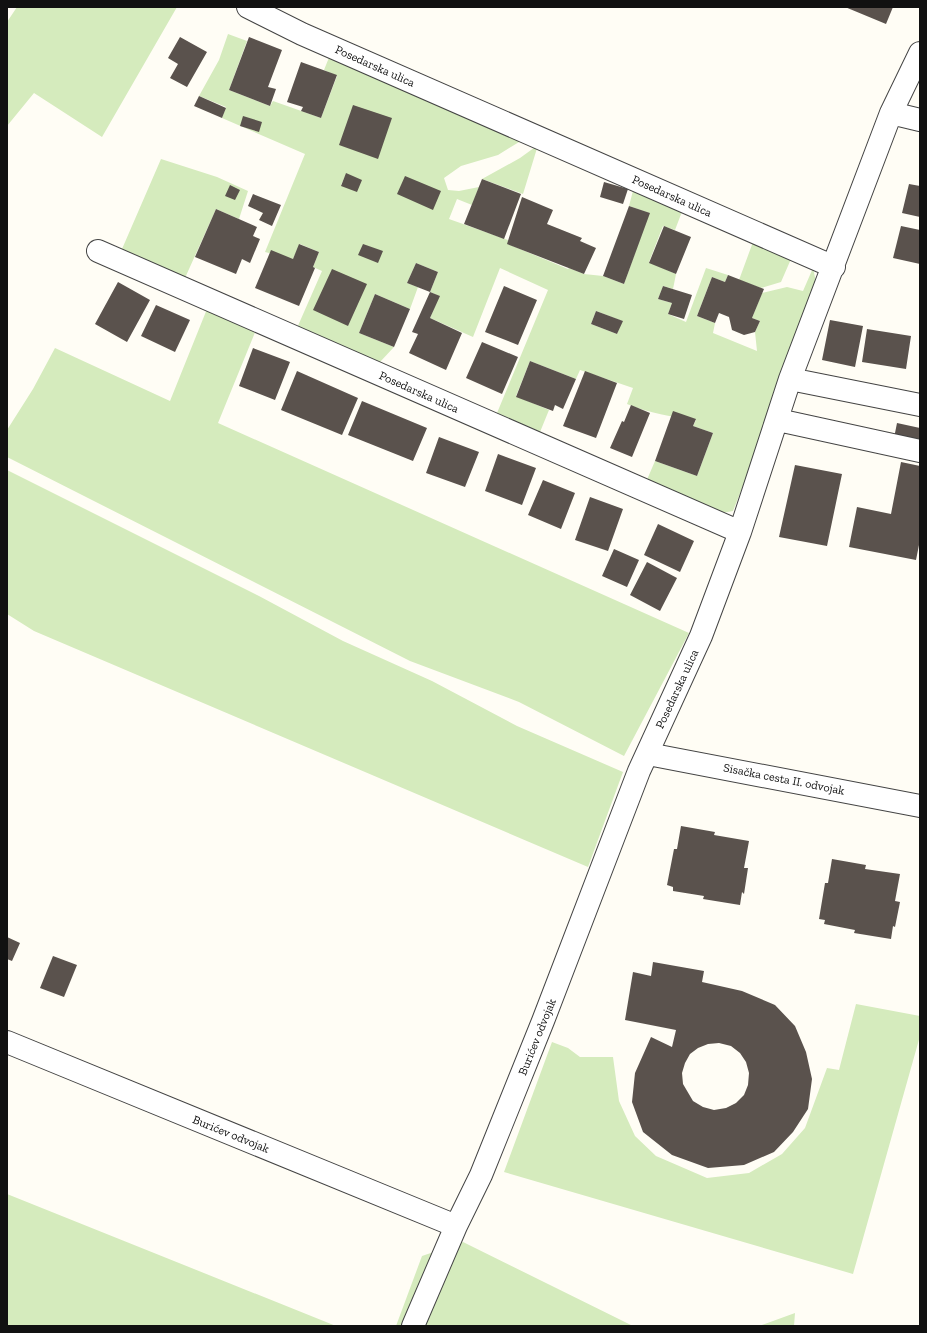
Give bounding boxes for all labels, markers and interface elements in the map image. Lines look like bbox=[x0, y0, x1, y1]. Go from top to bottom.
street label: Posedarska ulica bbox=[333, 42, 417, 90]
street label: Posedarska ulica bbox=[630, 172, 714, 220]
street label: Posedarska ulica bbox=[377, 368, 461, 416]
street label: Posedarska ulica bbox=[653, 647, 702, 731]
street label: Sisačka cesta II. odvojak bbox=[722, 760, 847, 799]
street label: Burićev odvojak bbox=[515, 996, 560, 1078]
street label: Burićev odvojak bbox=[190, 1112, 272, 1157]

